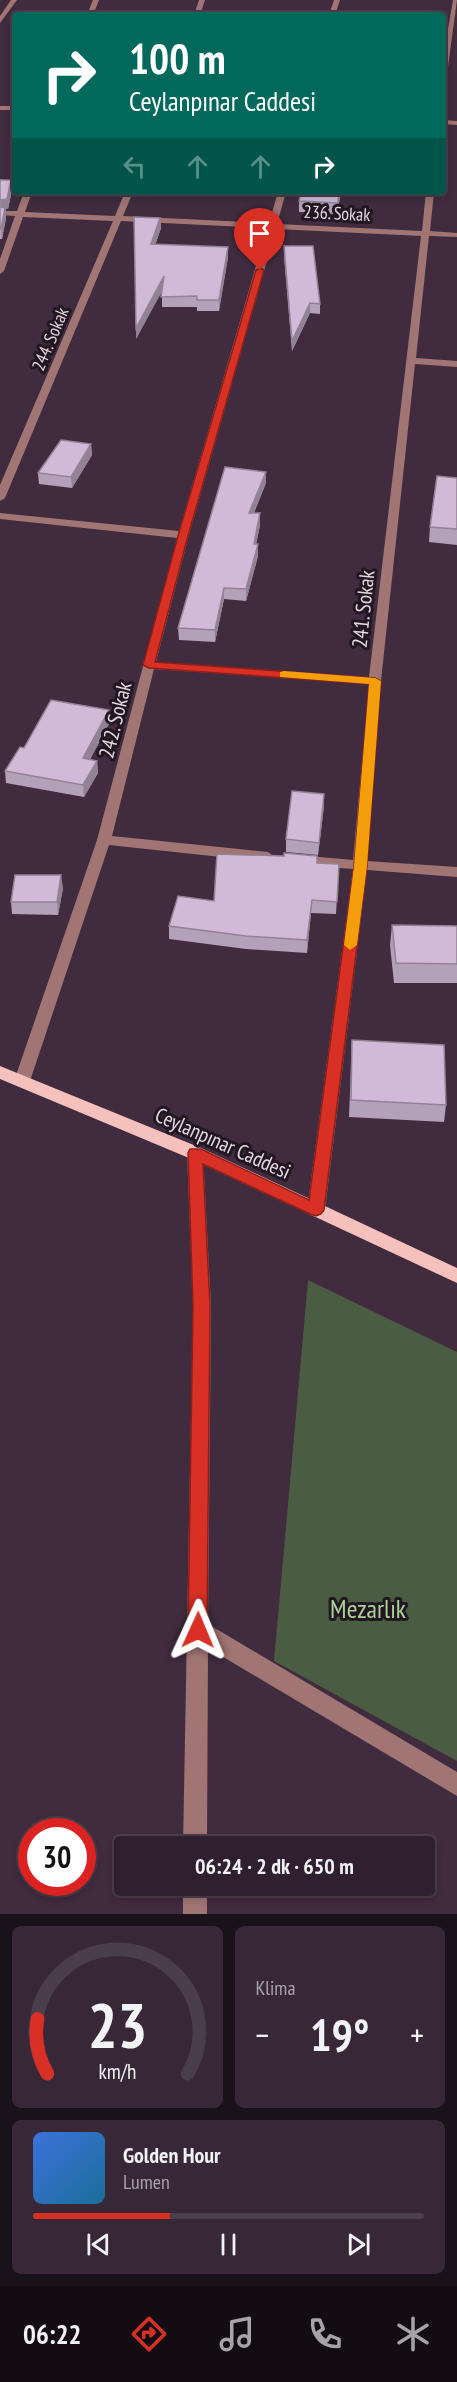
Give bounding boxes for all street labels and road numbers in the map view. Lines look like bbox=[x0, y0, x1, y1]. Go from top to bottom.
street label: 236. Sokak bbox=[303, 200, 371, 226]
street label: 244. Sokak bbox=[26, 304, 74, 374]
street label: 241. Sokak bbox=[346, 569, 380, 649]
street label: 242. Sokak bbox=[92, 679, 138, 761]
street label: Ceylanpınar Caddesi bbox=[151, 1101, 295, 1185]

